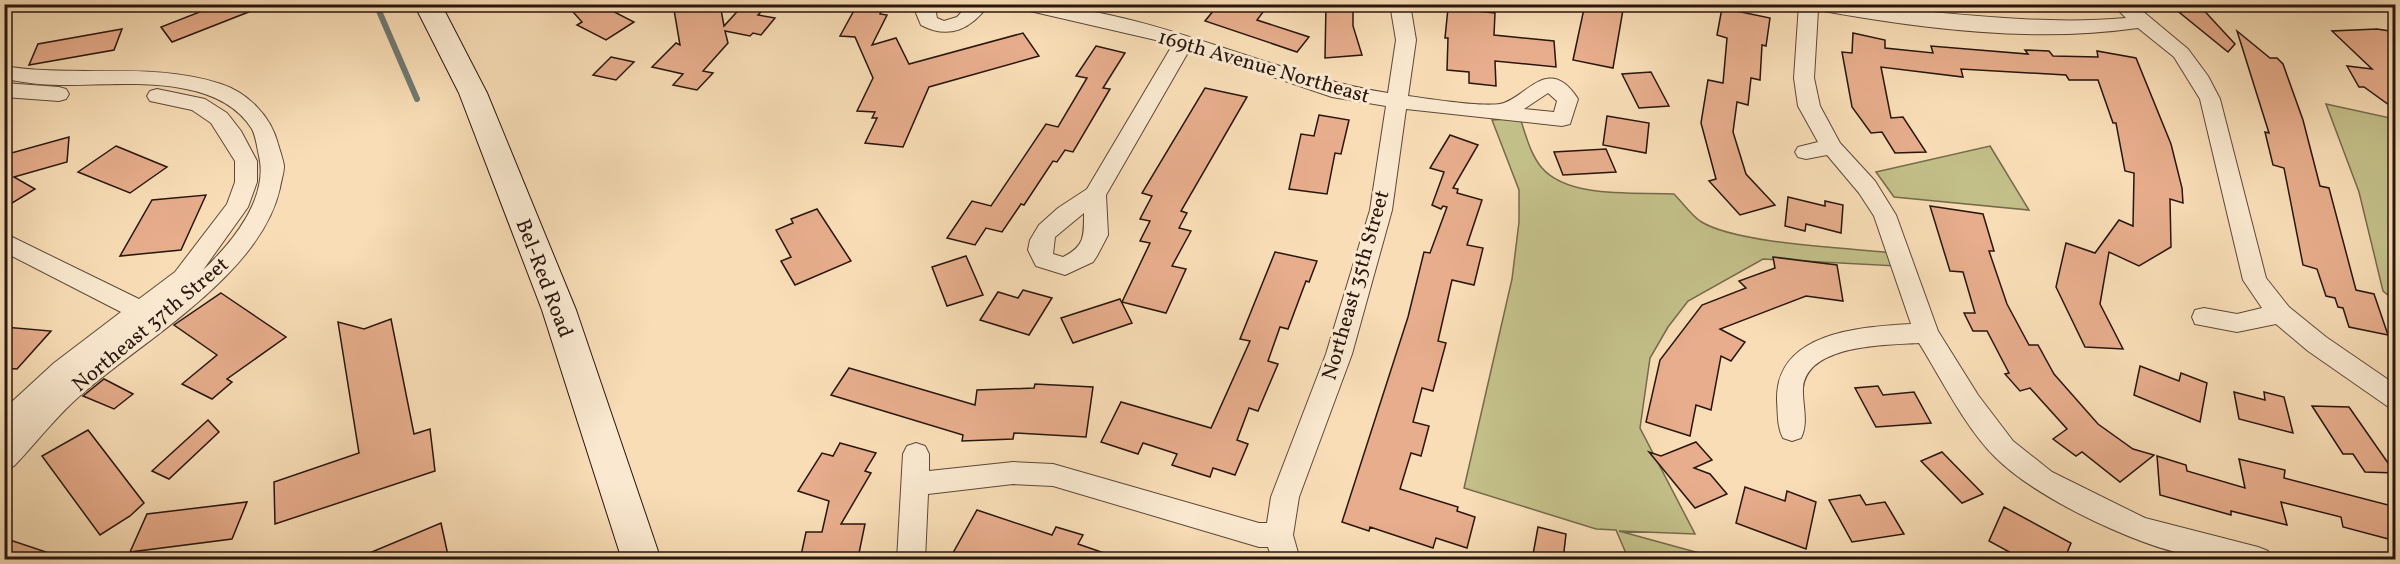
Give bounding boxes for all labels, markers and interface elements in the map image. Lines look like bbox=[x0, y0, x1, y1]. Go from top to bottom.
street label: 169th Avenue Northeast bbox=[1154, 23, 1373, 112]
street label: Northeast 35th Street bbox=[1315, 187, 1397, 384]
street label: Bel-Red Road bbox=[508, 215, 580, 342]
street label: Northeast 37th Street bbox=[66, 251, 236, 399]

